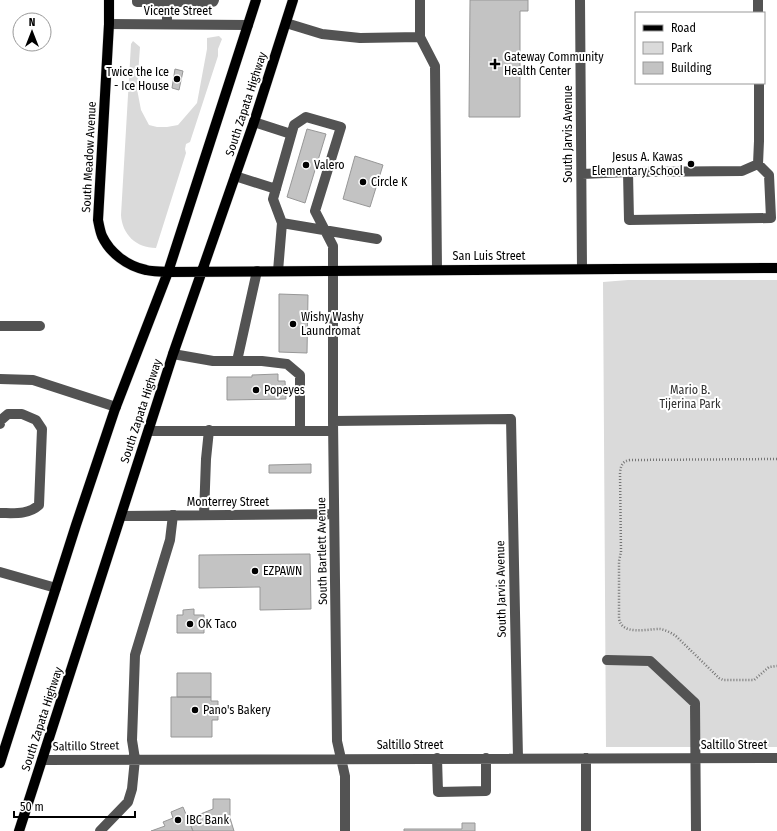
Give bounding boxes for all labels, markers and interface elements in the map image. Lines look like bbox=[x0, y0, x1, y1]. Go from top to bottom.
street label: Vicente Street bbox=[144, 4, 212, 18]
north arrow bbox=[12, 12, 52, 52]
legend bbox=[635, 12, 765, 84]
text: N bbox=[29, 16, 35, 29]
text: Road bbox=[671, 21, 696, 35]
text: Park bbox=[671, 41, 693, 55]
street label: South Zapata Highway bbox=[223, 50, 270, 158]
place label: Gateway Community Health Center bbox=[504, 50, 604, 78]
marker: Gateway Community Health Center bbox=[489, 58, 501, 70]
text: Building bbox=[671, 61, 712, 75]
place label: Twice the Ice - Ice House bbox=[106, 65, 169, 93]
marker: Twice the Ice - Ice House bbox=[172, 74, 182, 84]
street label: South Jarvis Avenue bbox=[561, 85, 575, 183]
street label: South Meadow Avenue bbox=[79, 101, 99, 213]
place label: Jesus A. Kawas Elementary School bbox=[592, 150, 683, 178]
place label: Valero bbox=[314, 158, 345, 172]
marker: Jesus A. Kawas Elementary School bbox=[686, 159, 696, 169]
marker: Valero bbox=[301, 160, 311, 170]
place label: Circle K bbox=[371, 175, 408, 189]
marker: Circle K bbox=[358, 177, 368, 187]
street label: San Luis Street bbox=[453, 249, 526, 263]
place label: Wishy Washy Laundromat bbox=[301, 310, 364, 338]
marker: Wishy Washy Laundromat bbox=[288, 319, 298, 329]
street label: South Zapata Highway bbox=[118, 357, 165, 465]
place label: Popeyes bbox=[264, 383, 305, 397]
park label: Mario B. Tijerina Park bbox=[659, 383, 721, 411]
marker: Popeyes bbox=[251, 385, 261, 395]
street label: Monterrey Street bbox=[187, 495, 269, 509]
street label: South Bartlett Avenue bbox=[314, 497, 330, 605]
street label: South Jarvis Avenue bbox=[493, 540, 509, 638]
place label: EZPAWN bbox=[263, 564, 302, 578]
marker: EZPAWN bbox=[250, 566, 260, 576]
place label: OK Taco bbox=[198, 617, 237, 631]
marker: OK Taco bbox=[185, 619, 195, 629]
street label: South Zapata Highway bbox=[19, 665, 66, 773]
place label: Pano's Bakery bbox=[203, 703, 271, 717]
marker: Pano's Bakery bbox=[190, 705, 200, 715]
street label: Saltillo Street bbox=[53, 738, 120, 754]
street label: Saltillo Street bbox=[377, 738, 443, 752]
street label: Saltillo Street bbox=[701, 738, 767, 752]
scale bar bbox=[14, 793, 135, 819]
text: 50 m bbox=[20, 800, 44, 814]
place label: IBC Bank bbox=[186, 813, 229, 827]
marker: IBC Bank bbox=[173, 815, 183, 825]

